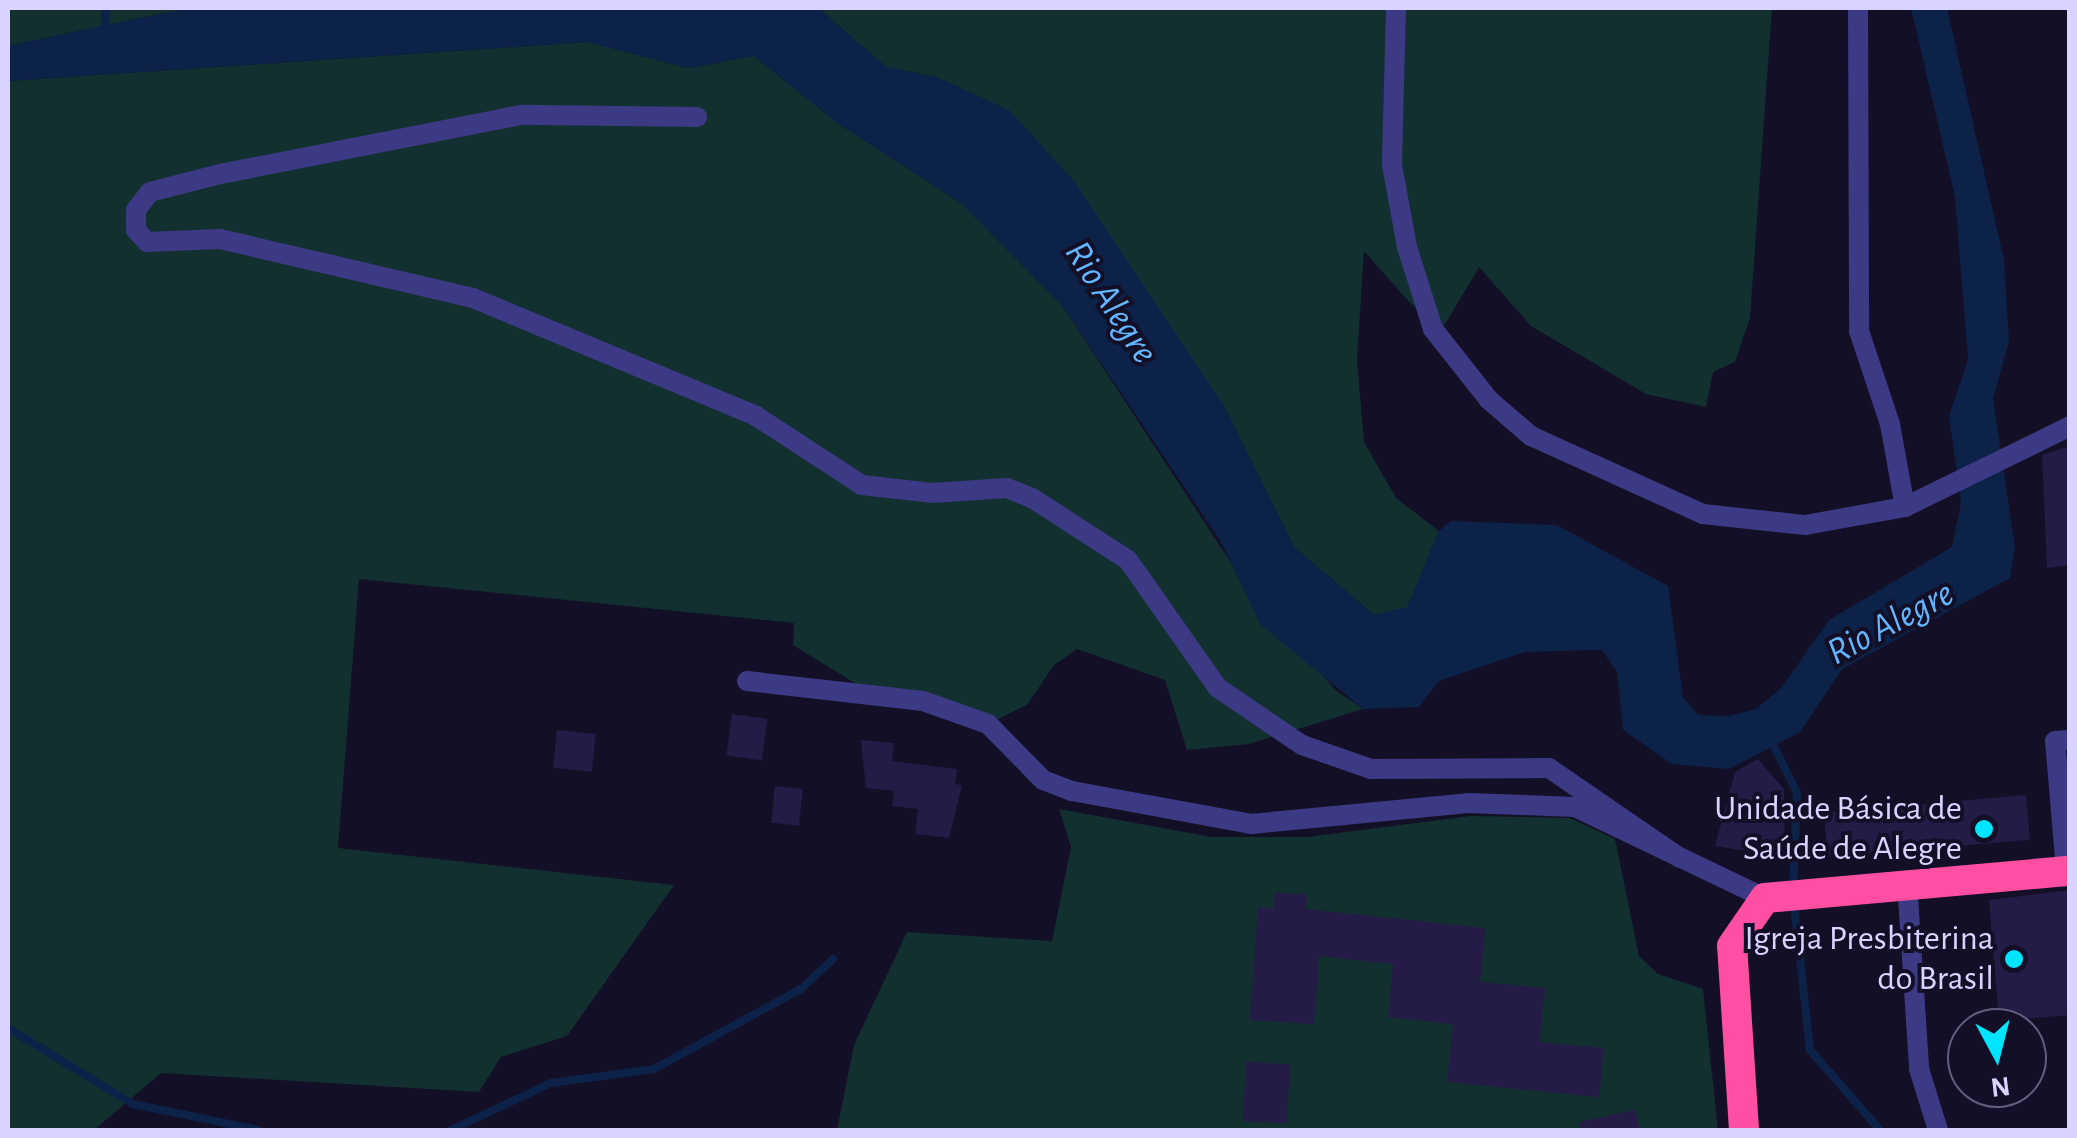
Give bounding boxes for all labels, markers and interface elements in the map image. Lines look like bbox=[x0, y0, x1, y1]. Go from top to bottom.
water label: Rio Alegre bbox=[1054, 233, 1166, 373]
water label: Rio Alegre bbox=[1820, 572, 1962, 676]
place label: Unidade Básica de Saúde de Alegre bbox=[1714, 788, 1962, 870]
marker: Unidade Básica de Saúde de Alegre bbox=[1971, 816, 1997, 842]
place label: Igreja Presbiterina do Brasil bbox=[1744, 918, 1994, 1000]
marker: Igreja Presbiterina do Brasil bbox=[2003, 948, 2025, 970]
north arrow bbox=[1947, 1008, 2047, 1108]
text: N bbox=[1989, 1071, 2012, 1101]

